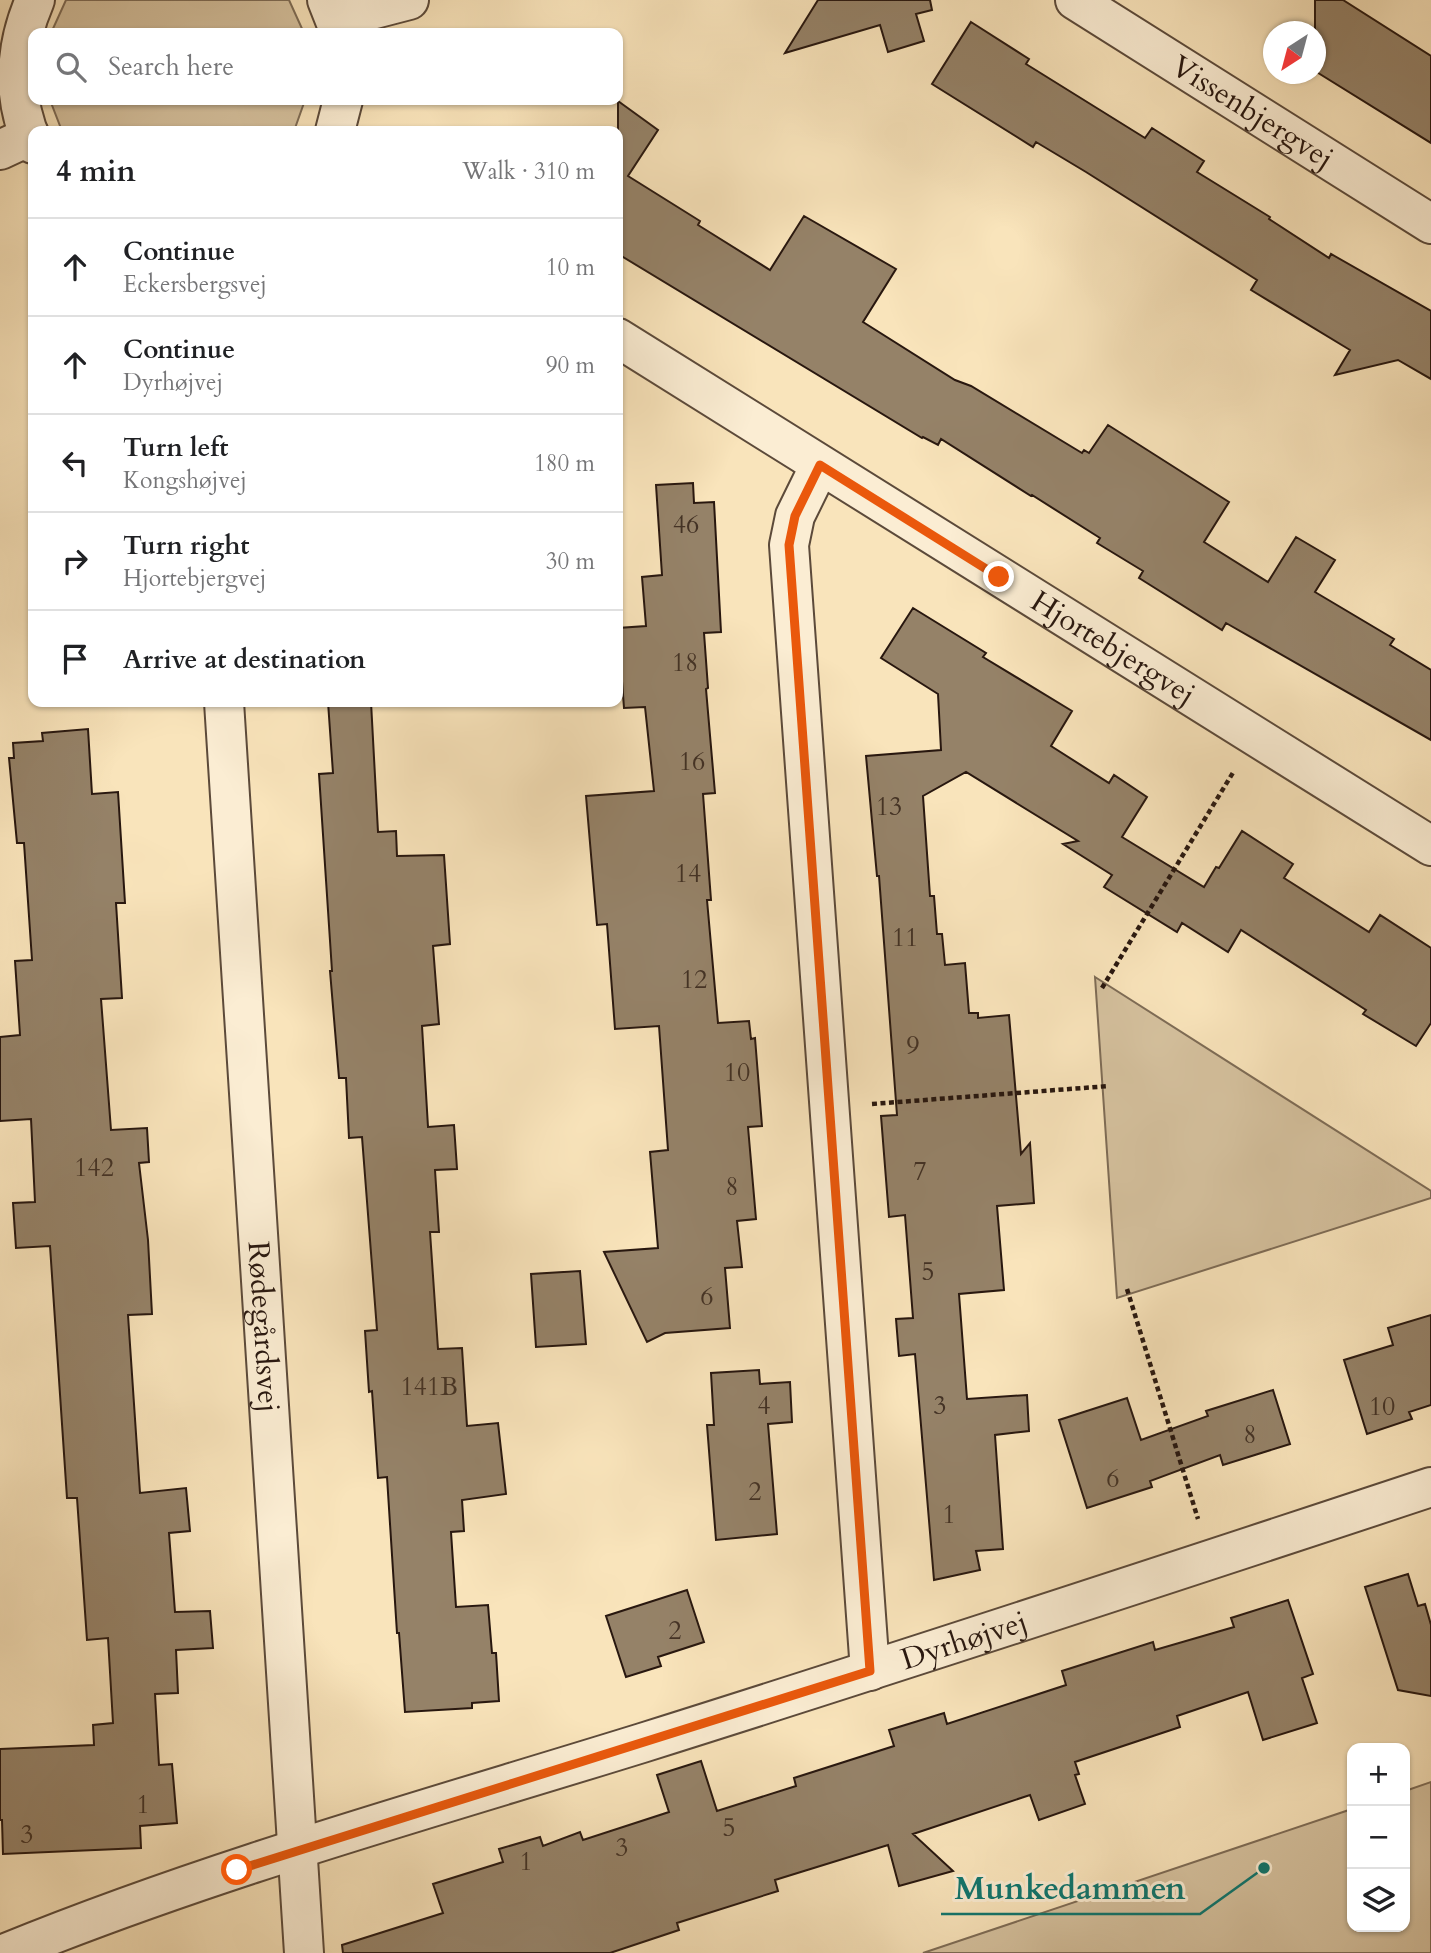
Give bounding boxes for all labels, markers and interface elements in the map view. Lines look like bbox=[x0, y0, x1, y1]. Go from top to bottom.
north arrow bbox=[1263, 21, 1326, 84]
search box bbox=[28, 28, 623, 105]
street label: Vissenbjergvej bbox=[1163, 46, 1341, 179]
icon: search bbox=[52, 48, 90, 86]
text: Search here bbox=[108, 49, 234, 84]
text: 4 min bbox=[56, 151, 136, 192]
text: Walk · 310 m bbox=[462, 156, 595, 187]
text: Continue bbox=[123, 234, 235, 269]
icon: ahead bbox=[56, 248, 94, 286]
text: 10 m bbox=[546, 252, 595, 283]
text: Eckersbergsvej bbox=[123, 269, 267, 300]
text: Continue bbox=[123, 332, 235, 367]
icon: ahead bbox=[56, 346, 94, 384]
text: 90 m bbox=[546, 350, 595, 381]
text: Dyrhøjvej bbox=[123, 367, 223, 398]
text: Turn left bbox=[123, 430, 228, 465]
icon: left bbox=[56, 444, 94, 482]
text: 180 m bbox=[534, 448, 595, 479]
text: Kongshøjvej bbox=[123, 465, 247, 496]
house number: 46 bbox=[673, 507, 699, 542]
text: Turn right bbox=[123, 528, 250, 563]
icon: right bbox=[56, 542, 94, 580]
text: 30 m bbox=[546, 546, 595, 577]
route end bbox=[983, 561, 1014, 592]
text: Hjortebjergvej bbox=[123, 563, 266, 594]
street label: Hjortebjergvej bbox=[1023, 581, 1203, 715]
icon: arrive bbox=[56, 640, 94, 678]
text: Arrive at destination bbox=[123, 642, 366, 677]
house number: 18 bbox=[672, 645, 698, 680]
house number: 16 bbox=[679, 744, 705, 779]
house number: 13 bbox=[876, 789, 902, 824]
house number: 14 bbox=[675, 856, 701, 891]
house number: 11 bbox=[892, 920, 918, 955]
house number: 12 bbox=[681, 962, 707, 997]
house number: 9 bbox=[906, 1028, 920, 1063]
house number: 10 bbox=[724, 1055, 750, 1090]
house number: 142 bbox=[74, 1150, 114, 1185]
house number: 7 bbox=[913, 1154, 927, 1189]
house number: 8 bbox=[725, 1169, 739, 1204]
street label: Rødegårdsvej bbox=[238, 1240, 289, 1414]
house number: 5 bbox=[921, 1254, 935, 1289]
house number: 6 bbox=[700, 1279, 714, 1314]
house number: 141B bbox=[400, 1369, 458, 1404]
house number: 4 bbox=[757, 1388, 771, 1423]
house number: 3 bbox=[933, 1388, 947, 1423]
house number: 10 bbox=[1369, 1389, 1395, 1424]
house number: 8 bbox=[1243, 1417, 1257, 1452]
house number: 6 bbox=[1106, 1461, 1120, 1496]
house number: 2 bbox=[748, 1474, 762, 1509]
house number: 1 bbox=[942, 1497, 956, 1532]
street label: Dyrhøjvej bbox=[896, 1601, 1032, 1680]
house number: 2 bbox=[668, 1613, 682, 1648]
map controls bbox=[1347, 1743, 1410, 1932]
button: + bbox=[1347, 1743, 1410, 1806]
house number: 1 bbox=[136, 1787, 150, 1822]
button: − bbox=[1347, 1806, 1410, 1869]
house number: 5 bbox=[722, 1810, 736, 1845]
house number: 3 bbox=[20, 1817, 34, 1852]
house number: 3 bbox=[615, 1830, 629, 1865]
house number: 1 bbox=[519, 1844, 533, 1879]
route start bbox=[221, 1854, 252, 1885]
callout: Munkedammen bbox=[941, 1861, 1200, 1914]
text: Munkedammen bbox=[955, 1867, 1186, 1911]
button: layers bbox=[1347, 1869, 1410, 1932]

